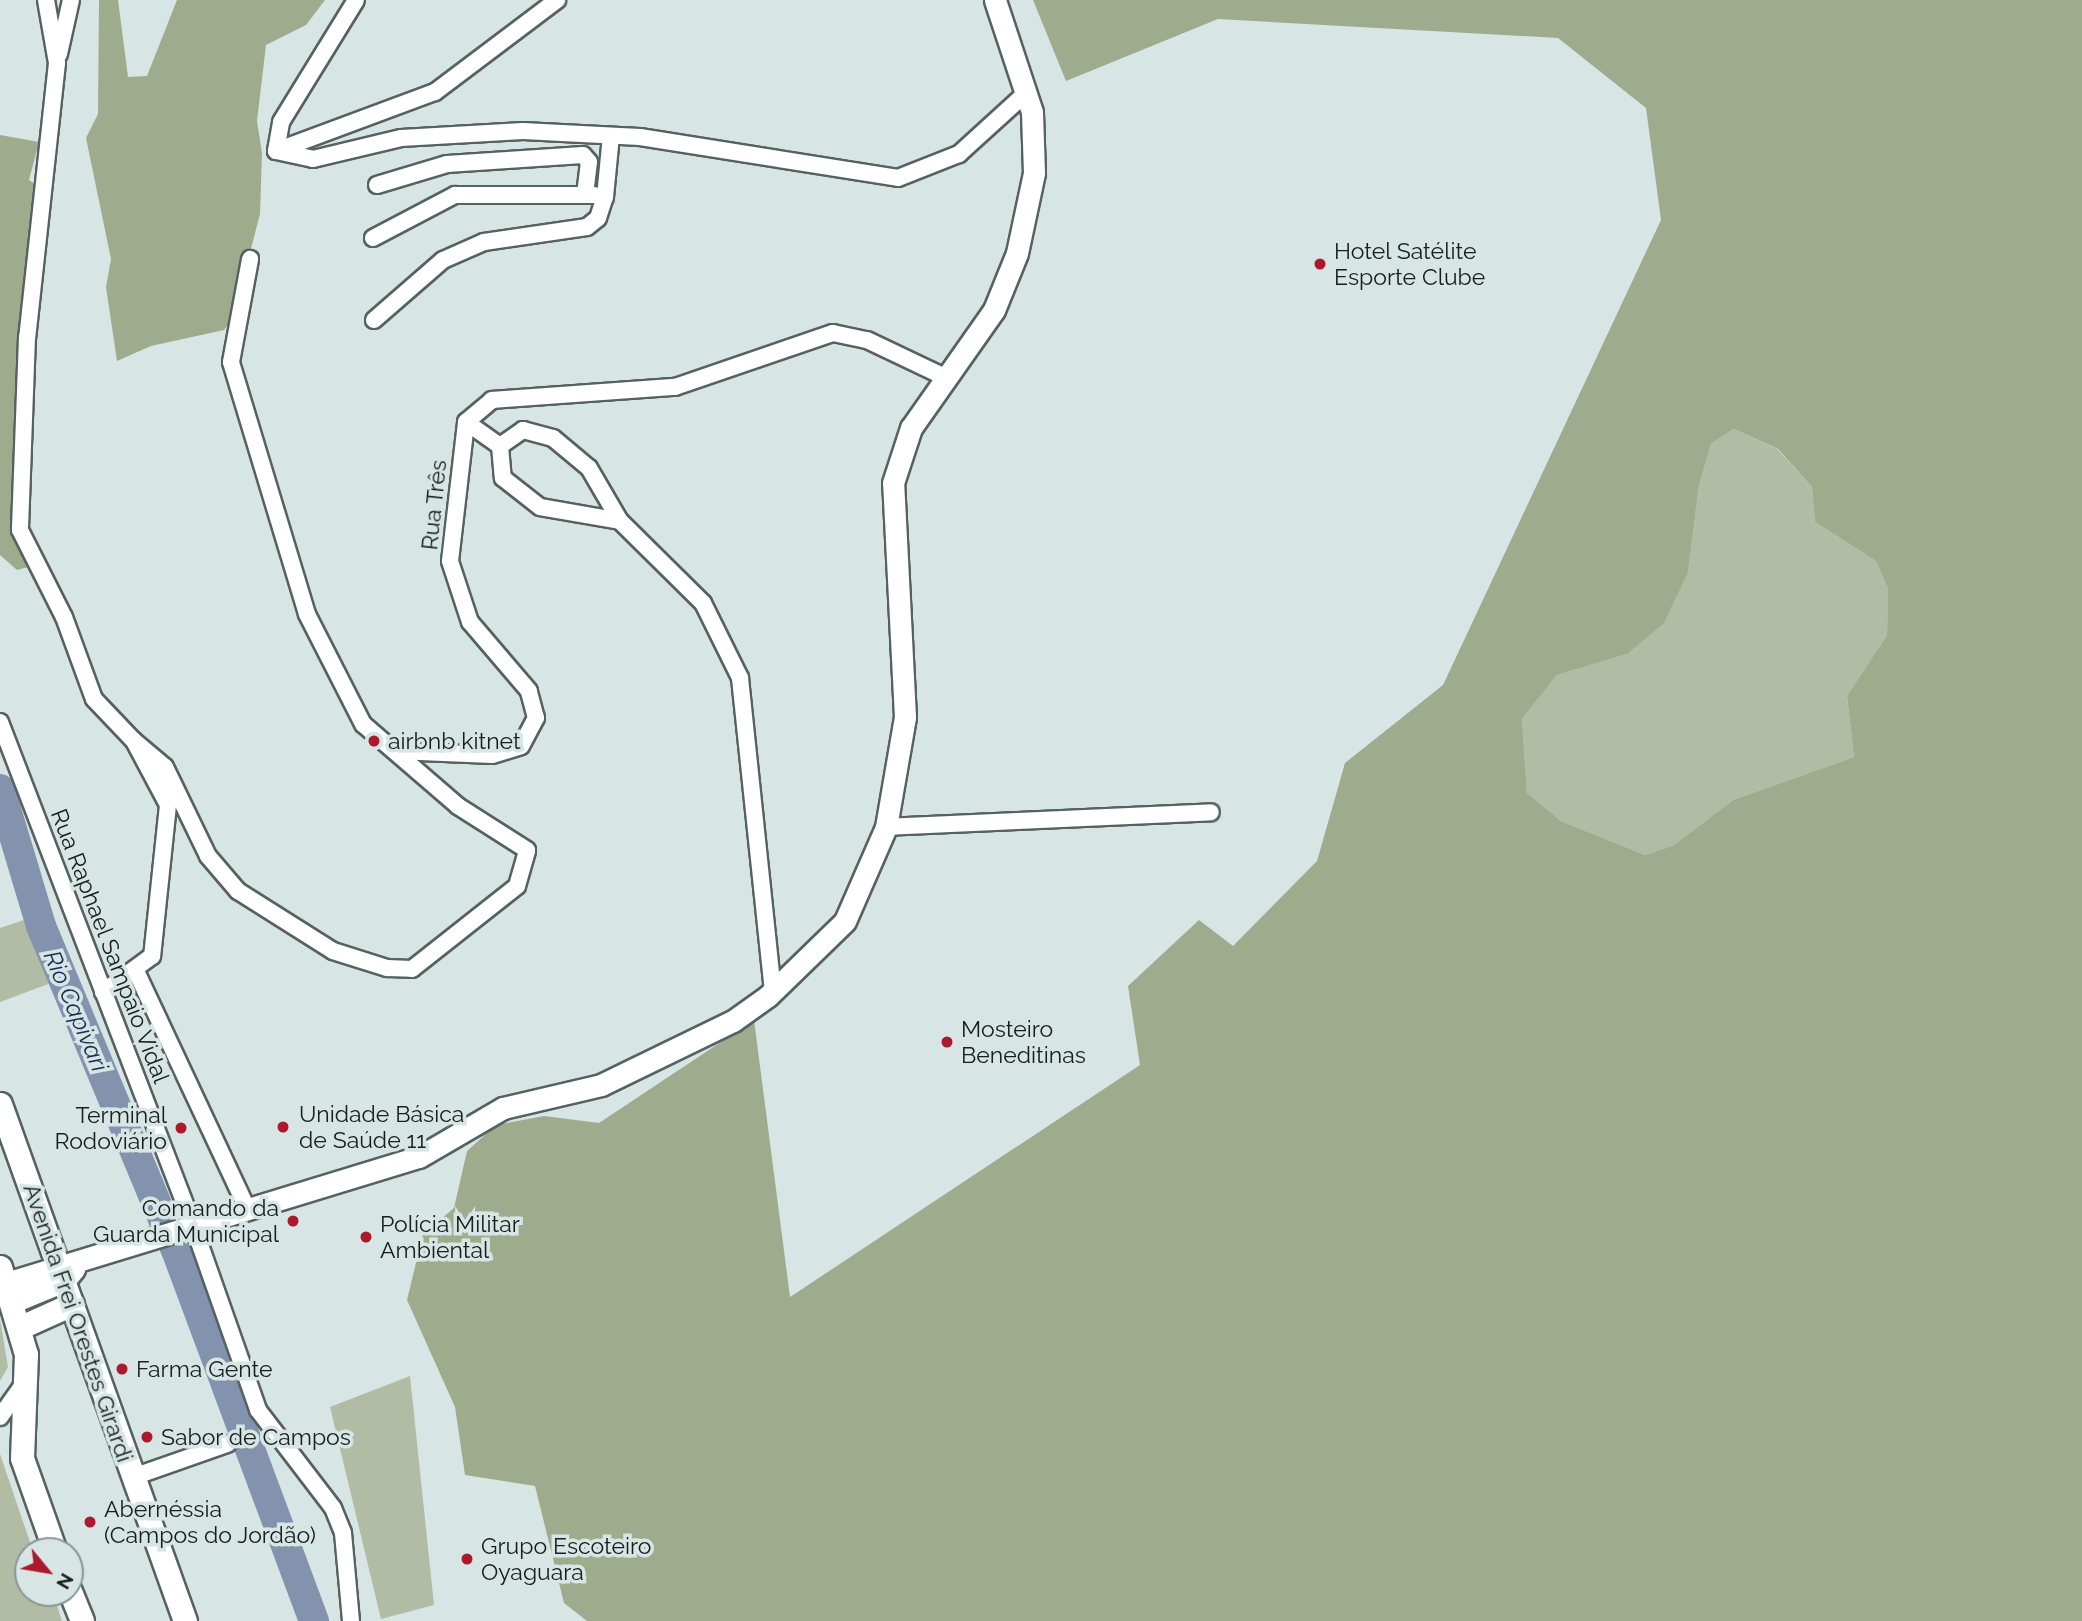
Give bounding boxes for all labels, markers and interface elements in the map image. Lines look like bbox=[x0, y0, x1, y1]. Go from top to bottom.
place label: Hotel Satélite Esporte Clube bbox=[1334, 237, 1485, 291]
marker: Hotel Satélite Esporte Clube bbox=[1312, 256, 1328, 272]
street label: Rua Três bbox=[416, 458, 452, 552]
place label: airbnb kitnet bbox=[388, 727, 521, 755]
marker: airbnb kitnet bbox=[366, 733, 382, 749]
street label: Rua Raphael Sampaio Vidal bbox=[45, 804, 175, 1088]
water label: Rio Capivari bbox=[38, 946, 114, 1076]
place label: Mosteiro Beneditinas bbox=[961, 1015, 1086, 1069]
marker: Mosteiro Beneditinas bbox=[939, 1034, 955, 1050]
place label: Unidade Básica de Saúde 11 bbox=[299, 1100, 464, 1154]
place label: Terminal Rodoviário bbox=[55, 1101, 167, 1155]
marker: Unidade Básica de Saúde 11 bbox=[273, 1117, 293, 1137]
marker: Terminal Rodoviário bbox=[173, 1120, 189, 1136]
street label: Avenida Frei Orestes Girardi bbox=[17, 1180, 139, 1466]
place label: Comando da Guarda Municipal bbox=[93, 1194, 279, 1248]
place label: Polícia Militar Ambiental bbox=[380, 1210, 520, 1264]
marker: Comando da Guarda Municipal bbox=[285, 1213, 301, 1229]
marker: Polícia Militar Ambiental bbox=[358, 1229, 374, 1245]
place label: Farma Gente bbox=[136, 1355, 272, 1383]
marker: Farma Gente bbox=[114, 1361, 130, 1377]
place label: Sabor de Campos bbox=[161, 1423, 351, 1451]
marker: Sabor de Campos bbox=[139, 1429, 155, 1445]
place label: Abernéssia (Campos do Jordão) bbox=[104, 1495, 316, 1549]
marker: Abernéssia (Campos do Jordão) bbox=[82, 1514, 98, 1530]
place label: Grupo Escoteiro Oyaguara bbox=[481, 1532, 651, 1586]
north arrow bbox=[14, 1537, 84, 1607]
marker: Grupo Escoteiro Oyaguara bbox=[459, 1551, 475, 1567]
text: N bbox=[52, 1570, 79, 1593]

